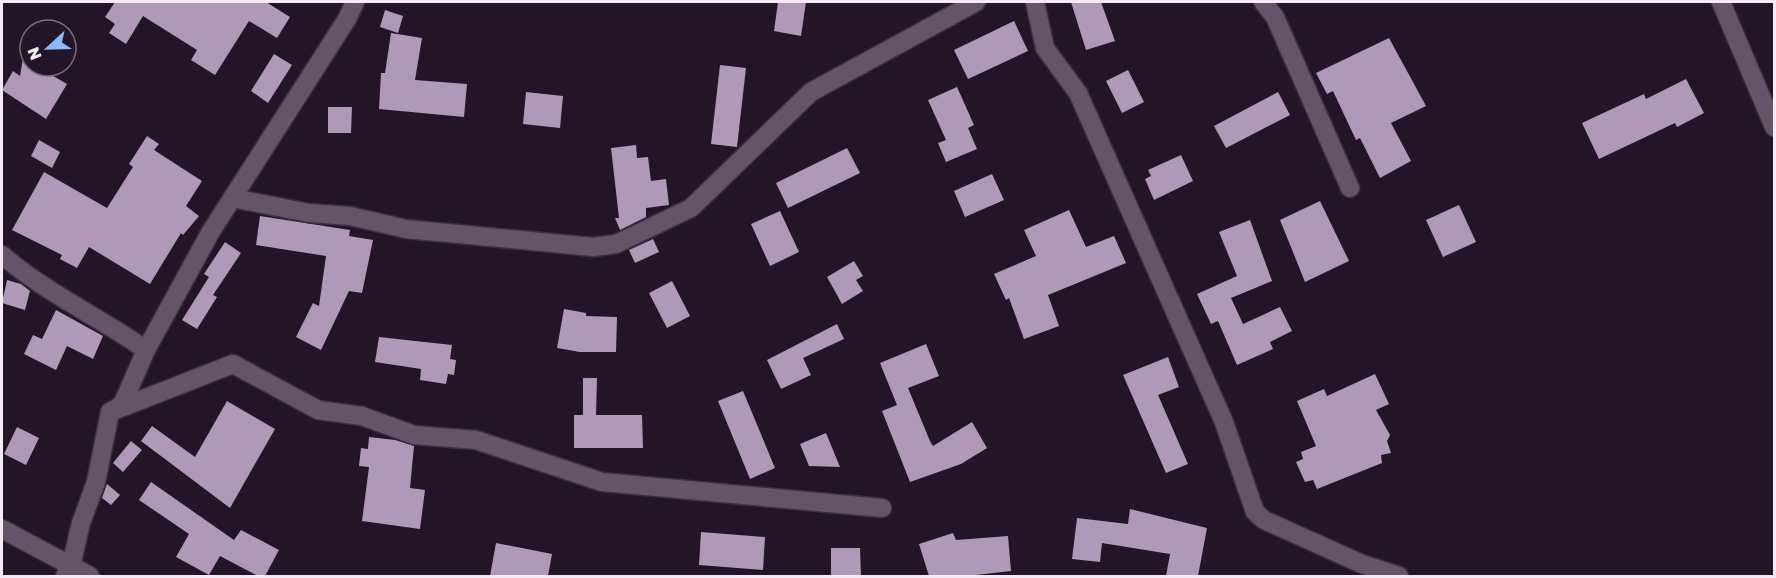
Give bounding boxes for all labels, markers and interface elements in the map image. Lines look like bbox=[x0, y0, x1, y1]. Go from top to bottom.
north arrow bbox=[18, 18, 78, 78]
text: N bbox=[23, 44, 46, 63]

